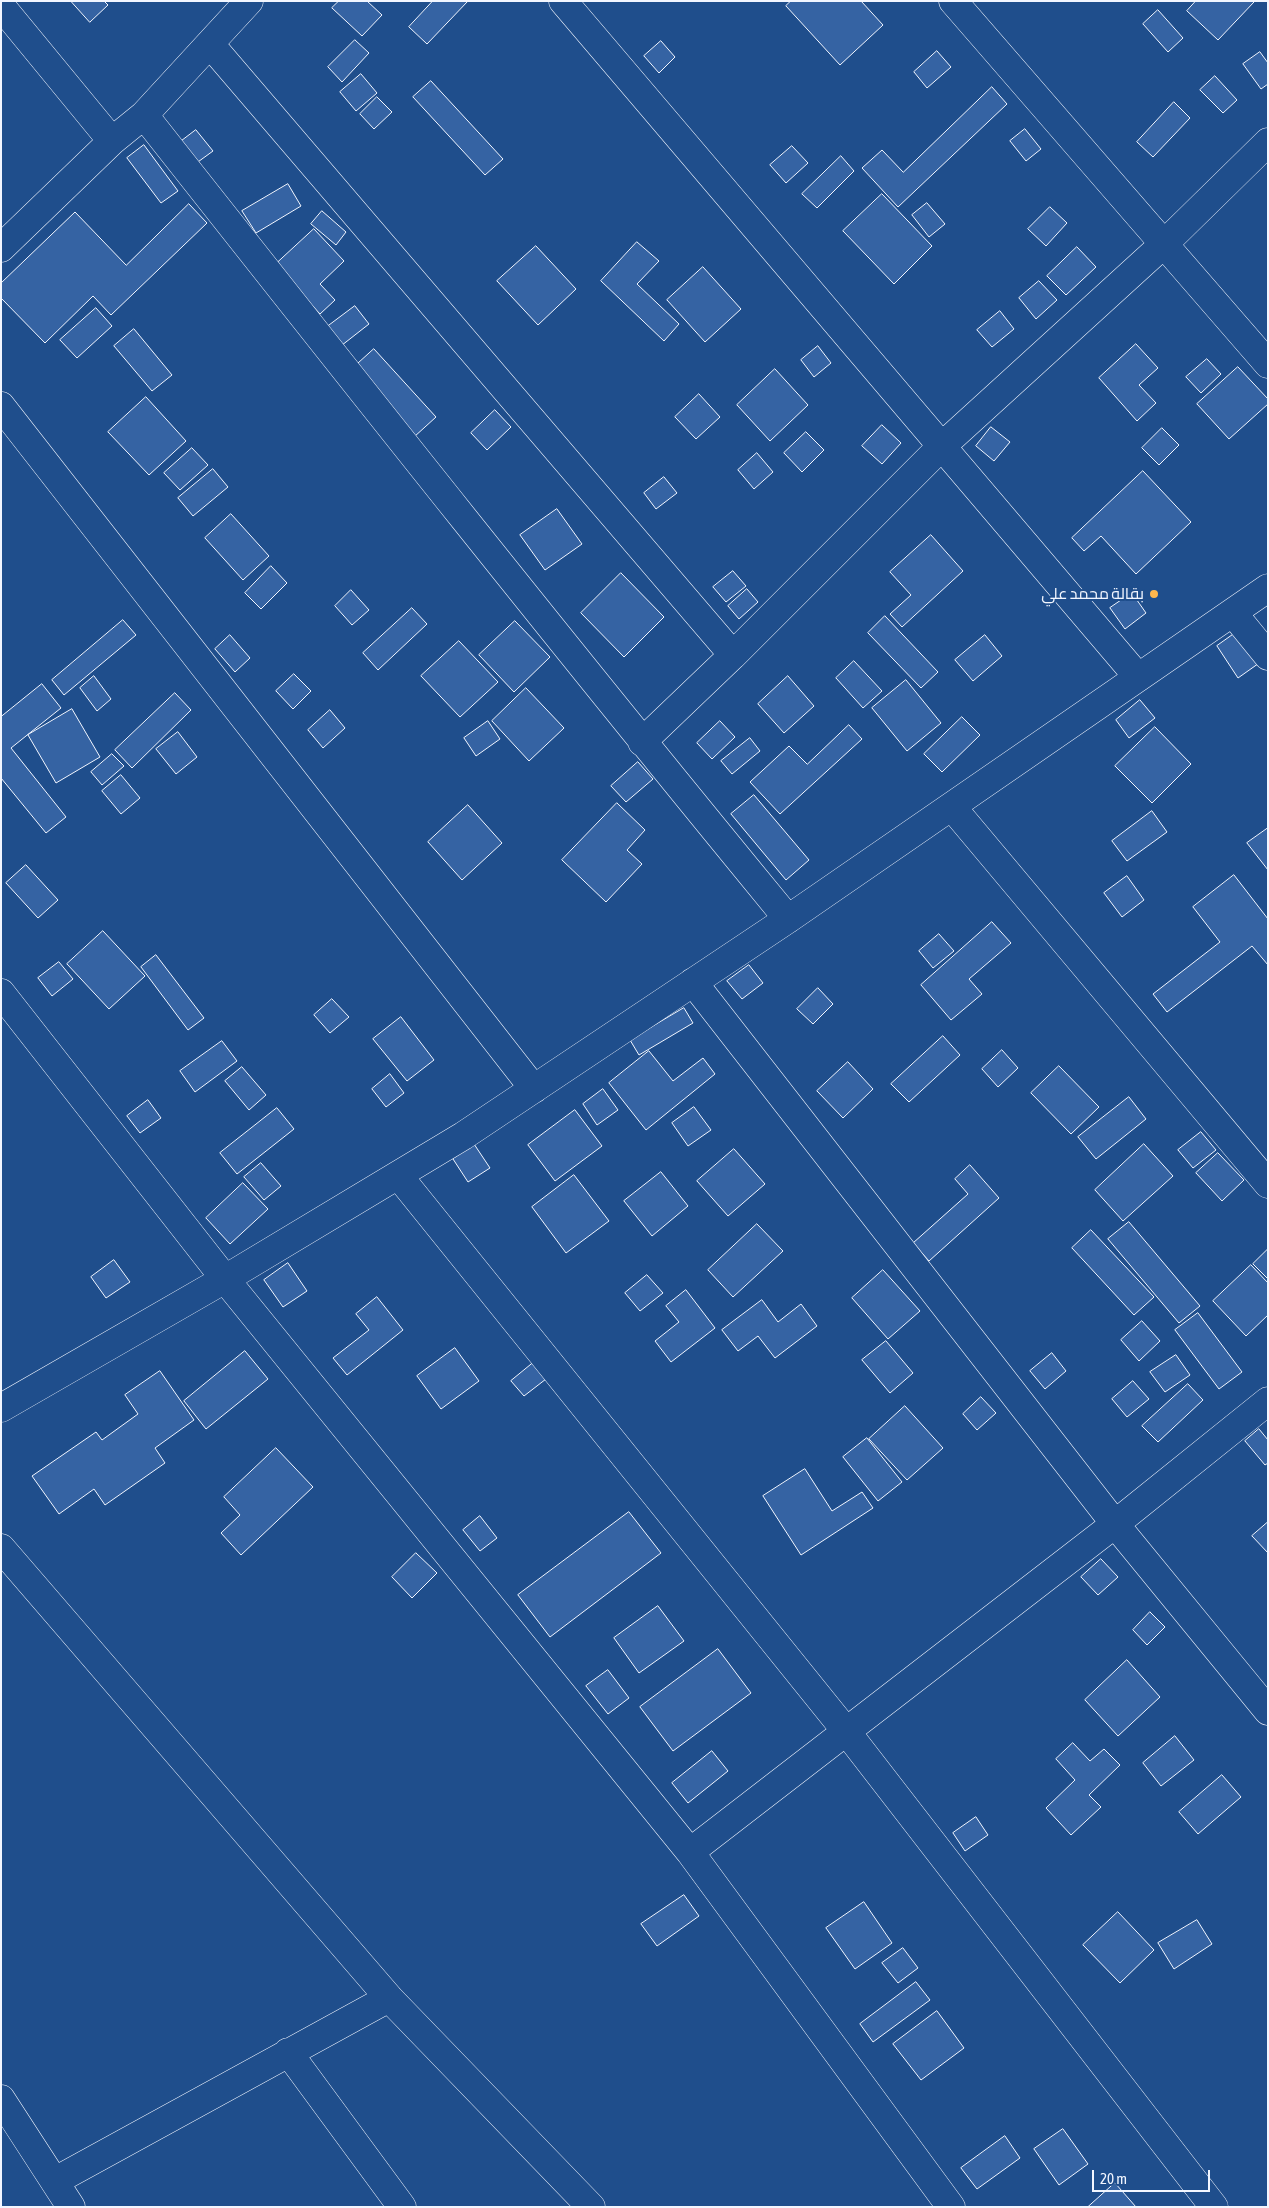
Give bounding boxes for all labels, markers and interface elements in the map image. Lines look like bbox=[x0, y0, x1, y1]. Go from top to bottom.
place label: بقالة محمد علي bbox=[1041, 584, 1144, 604]
marker: بقالة محمد علي bbox=[1148, 588, 1160, 600]
scale bar bbox=[1094, 2160, 1212, 2192]
text: 20 m bbox=[1100, 2170, 1127, 2187]

